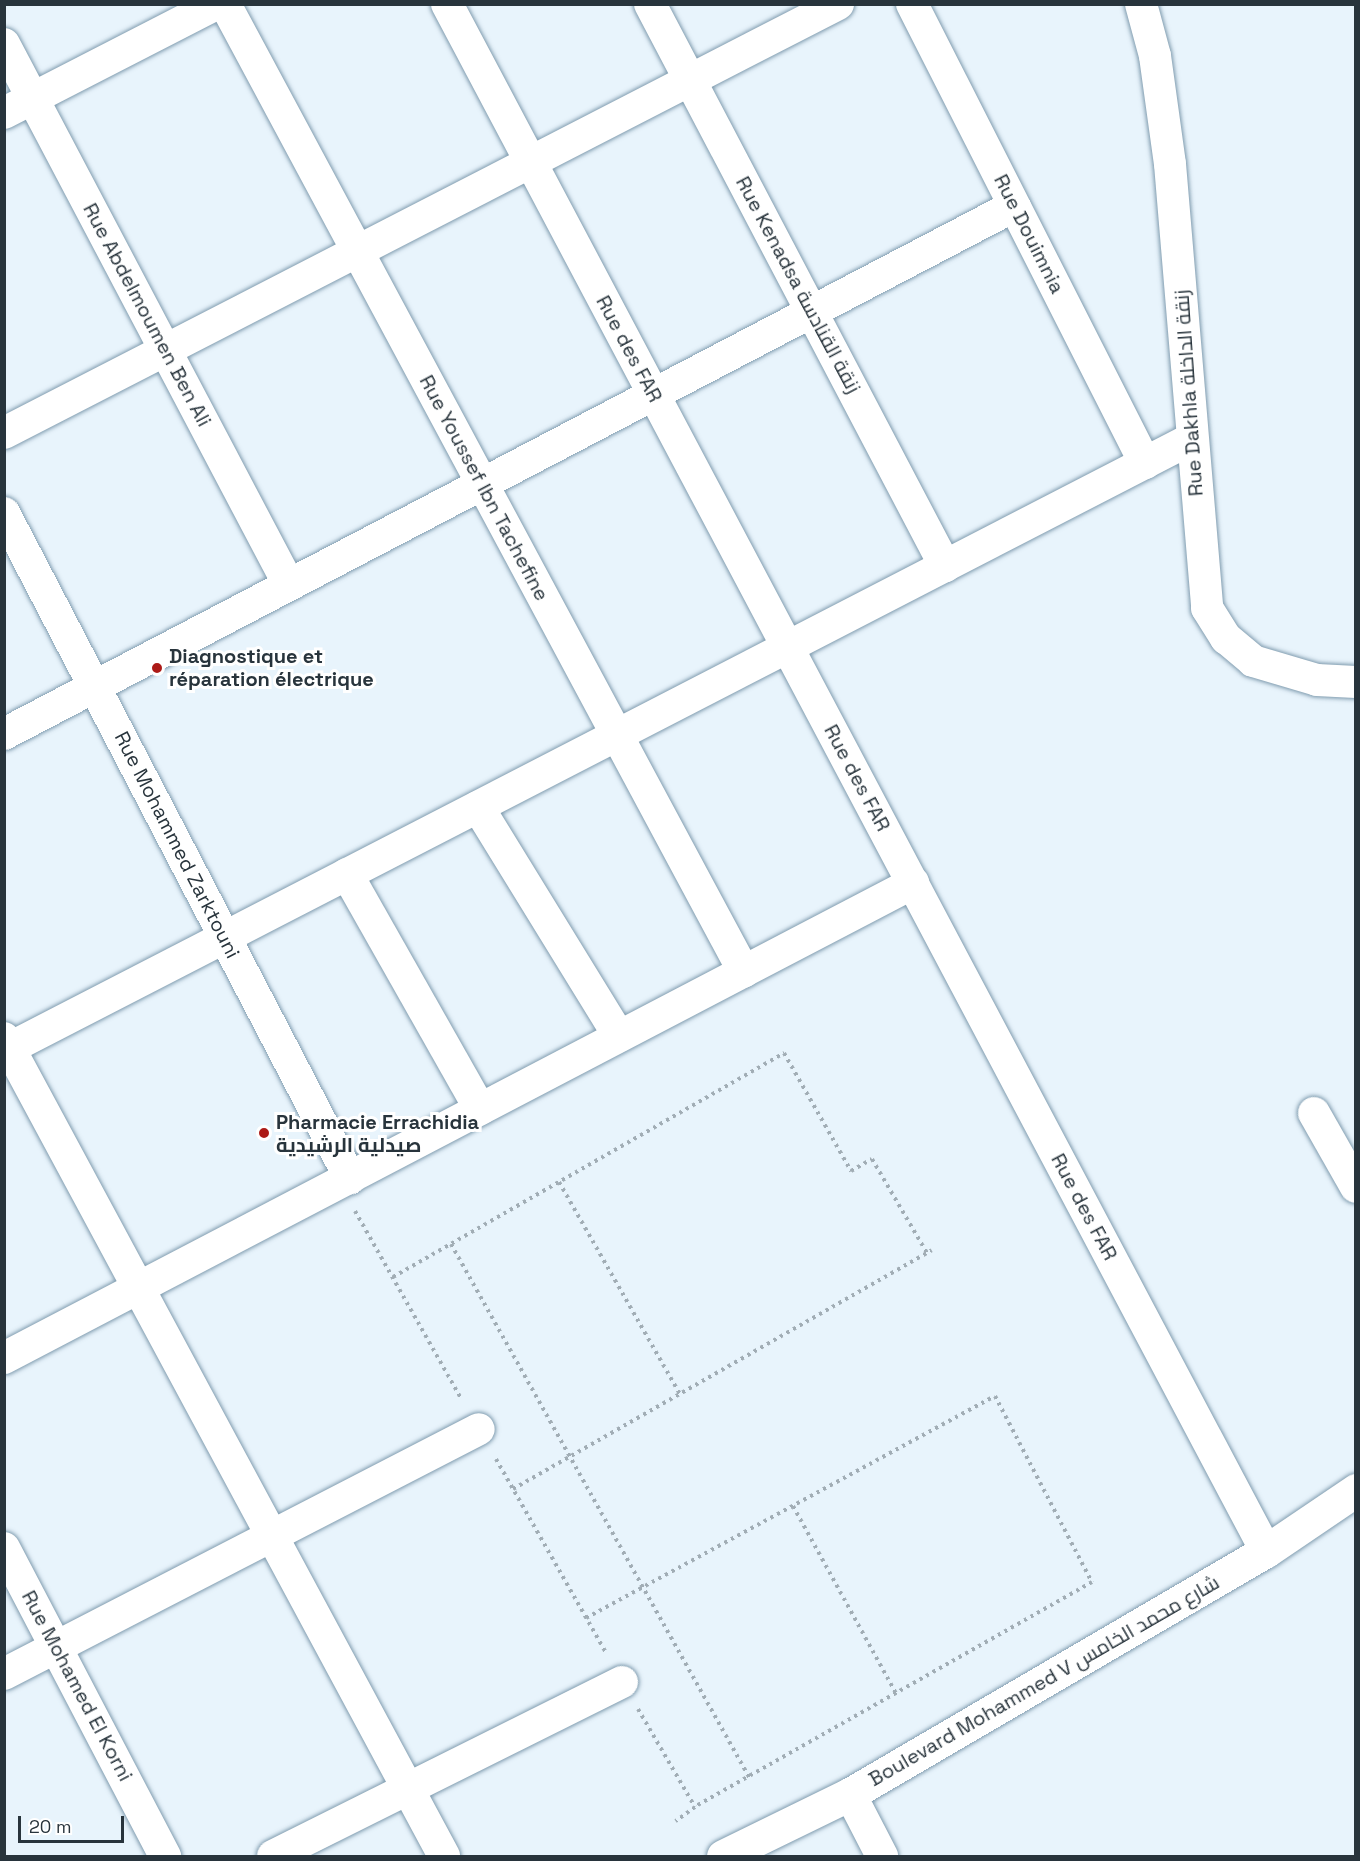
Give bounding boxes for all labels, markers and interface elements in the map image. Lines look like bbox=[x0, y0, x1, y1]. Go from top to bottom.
street label: Rue Douimnia bbox=[989, 170, 1069, 298]
street label: Rue Kenadsa زنقة القنادسة bbox=[731, 172, 865, 398]
street label: Rue Abdelmoumen Ben Ali bbox=[78, 199, 216, 431]
street label: Rue Dakhla زنقة الداخلة bbox=[1170, 289, 1208, 497]
street label: Rue des FAR bbox=[591, 292, 667, 406]
street label: Rue Youssef Ibn Tachefine bbox=[414, 371, 554, 605]
place label: Diagnostique et réparation électrique bbox=[169, 644, 374, 691]
marker: Diagnostique et réparation électrique bbox=[150, 661, 164, 675]
street label: Rue des FAR bbox=[819, 721, 895, 835]
street label: Rue Mohammed Zarktouni bbox=[109, 728, 245, 962]
place label: Pharmacie Errachidia صيدلية الرشيدية bbox=[276, 1110, 479, 1157]
marker: Pharmacie Errachidia صيدلية الرشيدية bbox=[257, 1126, 271, 1140]
street label: Rue des FAR bbox=[1046, 1150, 1122, 1264]
street label: Boulevard Mohammed V شارع محمد الخامس bbox=[864, 1570, 1224, 1792]
street label: Rue Mohamed El Korni bbox=[17, 1587, 137, 1785]
scale bar bbox=[21, 1804, 128, 1842]
text: 20 m bbox=[29, 1815, 72, 1838]

